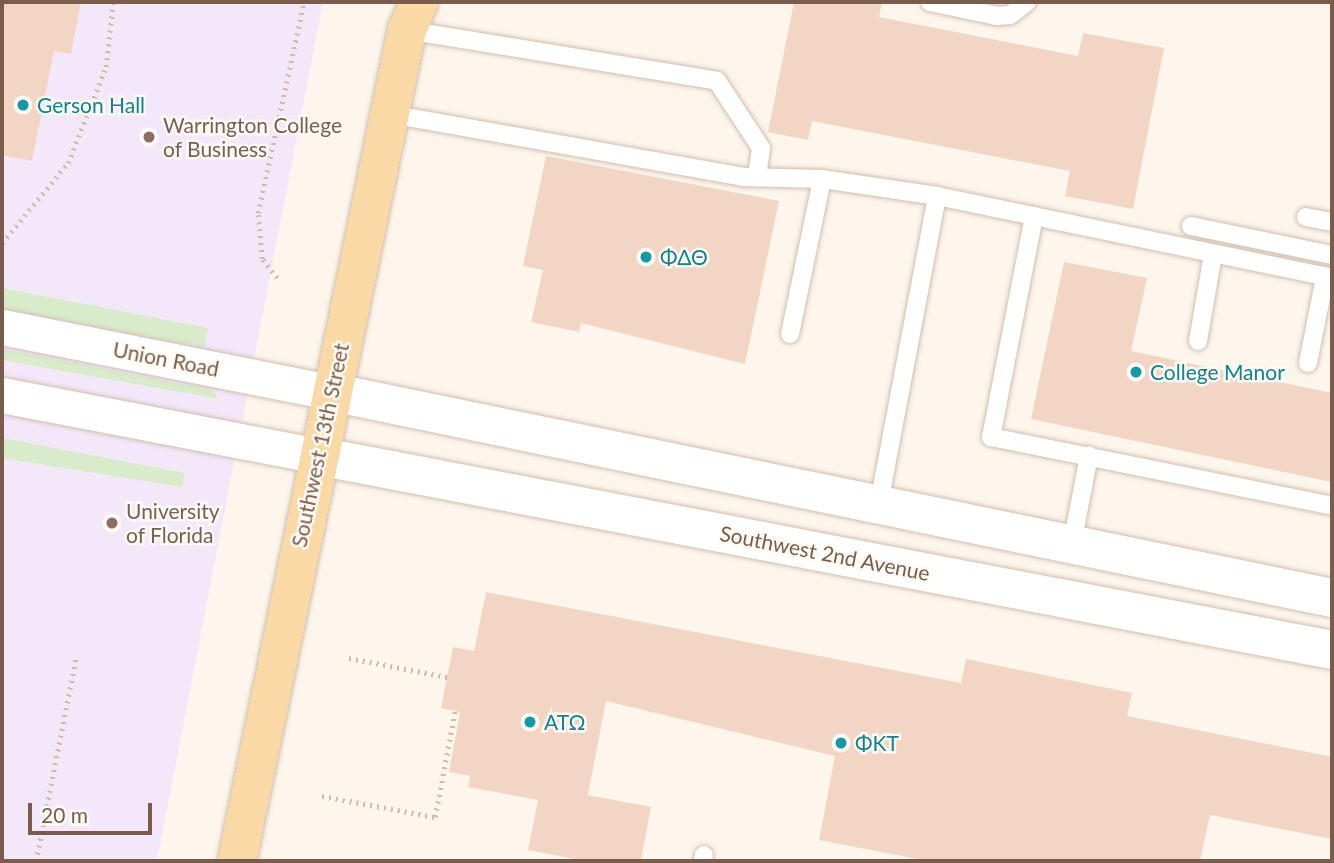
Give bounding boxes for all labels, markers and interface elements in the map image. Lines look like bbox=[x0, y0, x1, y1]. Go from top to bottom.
place label: Gerson Hall bbox=[37, 92, 145, 118]
marker: Gerson Hall bbox=[15, 97, 31, 113]
place label: Warrington College of Business bbox=[163, 112, 342, 162]
marker: Warrington College of Business bbox=[141, 129, 157, 145]
place label: ΦΔΘ bbox=[660, 244, 708, 270]
marker: ΦΔΘ bbox=[638, 249, 654, 265]
street label: Union Road bbox=[111, 336, 221, 382]
street label: Southwest 13th Street bbox=[286, 341, 354, 549]
place label: College Manor bbox=[1150, 359, 1285, 385]
marker: College Manor bbox=[1128, 364, 1144, 380]
place label: University of Florida bbox=[126, 498, 220, 548]
marker: University of Florida bbox=[104, 515, 120, 531]
street label: Southwest 2nd Avenue bbox=[717, 520, 933, 586]
place label: ΑΤΩ bbox=[544, 709, 585, 735]
marker: ΑΤΩ bbox=[522, 714, 538, 730]
place label: ΦΚΤ bbox=[855, 730, 899, 756]
marker: ΦΚΤ bbox=[833, 735, 849, 751]
scale bar bbox=[32, 790, 156, 834]
text: 20 m bbox=[41, 802, 88, 827]

